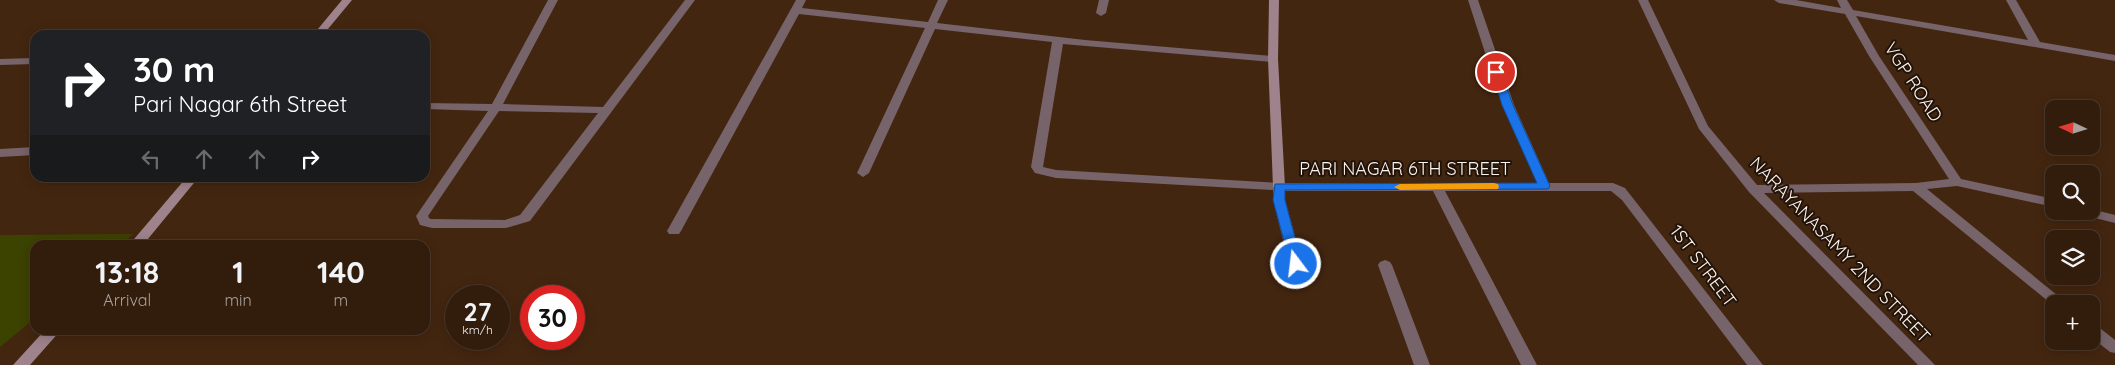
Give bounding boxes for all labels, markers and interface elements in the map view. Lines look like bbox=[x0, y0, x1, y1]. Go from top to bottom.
street label: VGP ROAD bbox=[1879, 38, 1948, 126]
text: 30 m bbox=[133, 47, 215, 91]
icon: right bbox=[50, 50, 115, 115]
pin bbox=[1475, 51, 1517, 93]
icon: arrive bbox=[1482, 58, 1510, 86]
text: Pari Nagar 6th Street bbox=[133, 90, 347, 118]
north arrow bbox=[2045, 100, 2100, 155]
map controls bbox=[2045, 100, 2100, 350]
icon: left bbox=[137, 145, 165, 173]
icon: ahead bbox=[190, 145, 218, 173]
icon: ahead bbox=[243, 145, 271, 173]
icon: right bbox=[296, 145, 324, 173]
street label: NARAYANASAMY 2ND STREET bbox=[1745, 152, 1936, 348]
street label: PARI NAGAR 6TH STREET bbox=[1299, 157, 1511, 180]
button: search bbox=[2045, 165, 2100, 220]
street label: 1ST STREET bbox=[1665, 220, 1742, 311]
button: layers bbox=[2045, 230, 2100, 285]
position arrow bbox=[1269, 237, 1321, 289]
text: 13:18 bbox=[95, 253, 159, 291]
text: 1 bbox=[232, 253, 244, 291]
text: 140 bbox=[317, 253, 365, 291]
speed limit sign: 30 bbox=[520, 285, 585, 350]
text: Arrival bbox=[103, 290, 151, 310]
text: min bbox=[225, 290, 252, 310]
text: m bbox=[334, 290, 348, 310]
button: + bbox=[2045, 295, 2100, 350]
text: 27 bbox=[464, 296, 491, 327]
text: km/h bbox=[462, 322, 493, 337]

